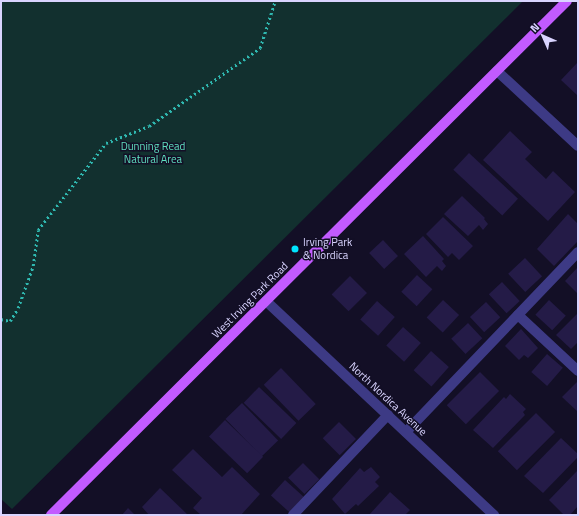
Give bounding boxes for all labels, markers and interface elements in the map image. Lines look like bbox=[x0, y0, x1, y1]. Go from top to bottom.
north arrow bbox=[523, 16, 563, 56]
text: N bbox=[526, 19, 543, 36]
park label: Dunning Read Natural Area bbox=[121, 140, 185, 166]
place label: Irving Park & Nordica bbox=[303, 236, 352, 262]
marker: Irving Park & Nordica bbox=[290, 244, 300, 254]
street label: West Irving Park Road bbox=[209, 259, 291, 341]
street label: North Nordica Avenue bbox=[346, 360, 430, 438]

